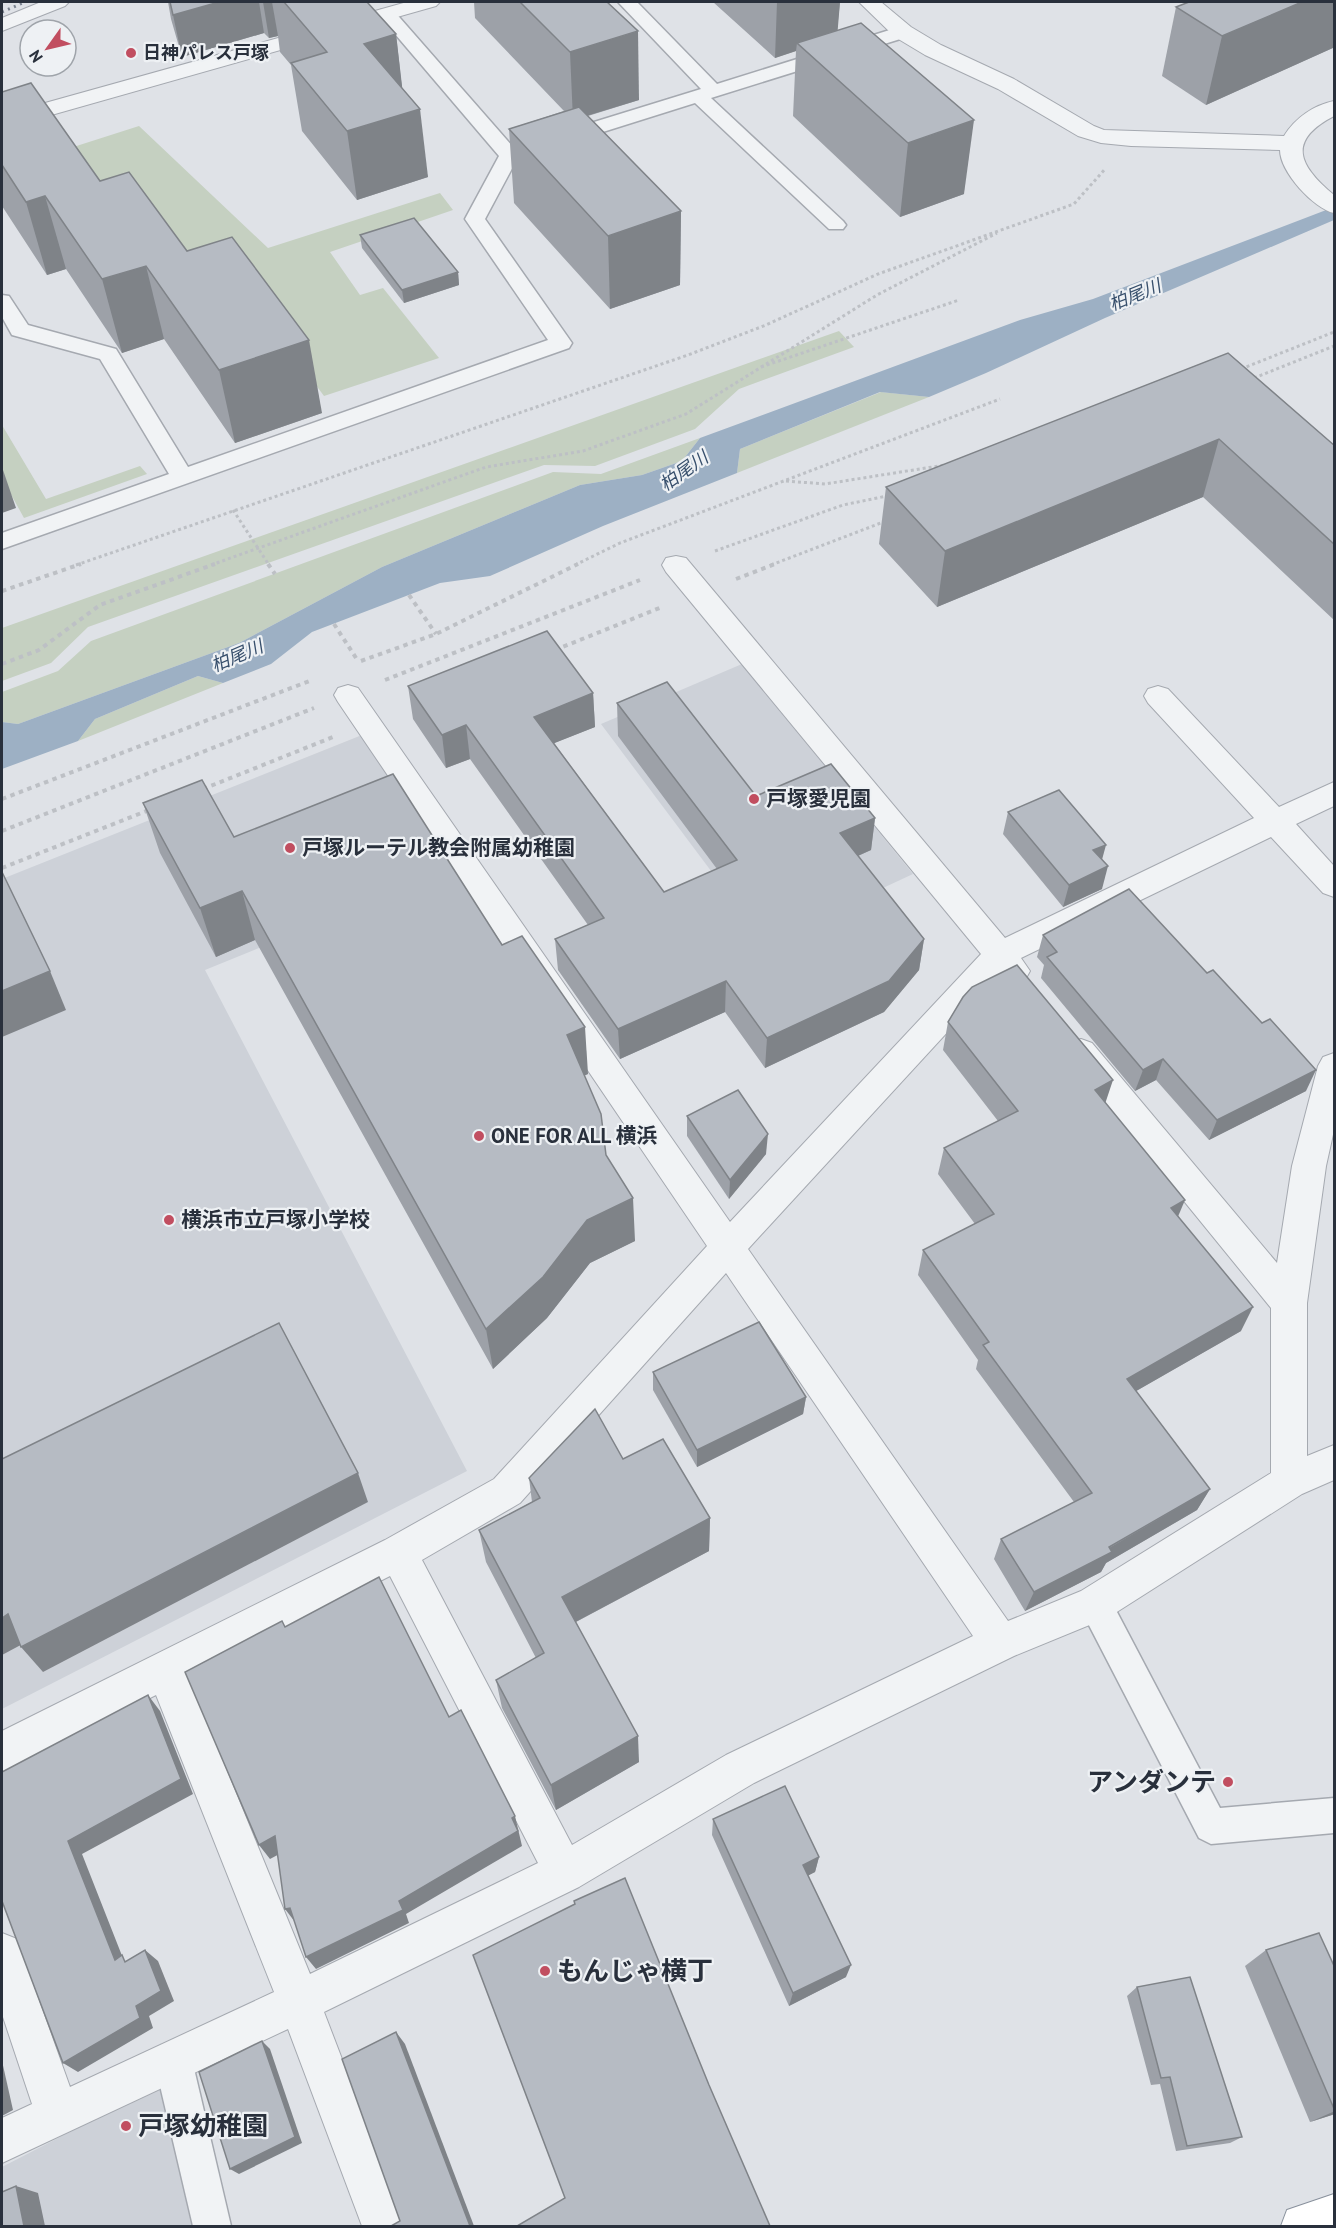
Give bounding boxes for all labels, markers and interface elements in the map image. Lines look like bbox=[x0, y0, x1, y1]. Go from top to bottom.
north arrow bbox=[18, 18, 78, 78]
place label: 日神パレス戸塚 bbox=[143, 41, 269, 64]
text: N bbox=[24, 46, 47, 66]
marker: 日神パレス戸塚 bbox=[124, 46, 138, 60]
water label: 柏尾川 bbox=[1105, 273, 1166, 315]
water label: 柏尾川 bbox=[655, 445, 714, 495]
water label: 柏尾川 bbox=[207, 634, 268, 677]
place label: 戸塚愛児園 bbox=[766, 785, 871, 812]
marker: 戸塚愛児園 bbox=[747, 792, 761, 806]
place label: 戸塚ルーテル教会附属幼稚園 bbox=[302, 834, 575, 861]
marker: 戸塚ルーテル教会附属幼稚園 bbox=[283, 841, 297, 855]
place label: ONE FOR ALL 横浜 bbox=[491, 1122, 658, 1149]
marker: ONE FOR ALL 横浜 bbox=[472, 1129, 486, 1143]
place label: 横浜市立戸塚小学校 bbox=[181, 1206, 370, 1233]
marker: 横浜市立戸塚小学校 bbox=[162, 1213, 176, 1227]
place label: アンダンテ bbox=[1087, 1765, 1216, 1798]
marker: アンダンテ bbox=[1221, 1775, 1235, 1789]
place label: もんじゃ横丁 bbox=[557, 1954, 713, 1987]
marker: もんじゃ横丁 bbox=[538, 1964, 552, 1978]
place label: 戸塚幼稚園 bbox=[138, 2109, 268, 2142]
marker: 戸塚幼稚園 bbox=[119, 2119, 133, 2133]

